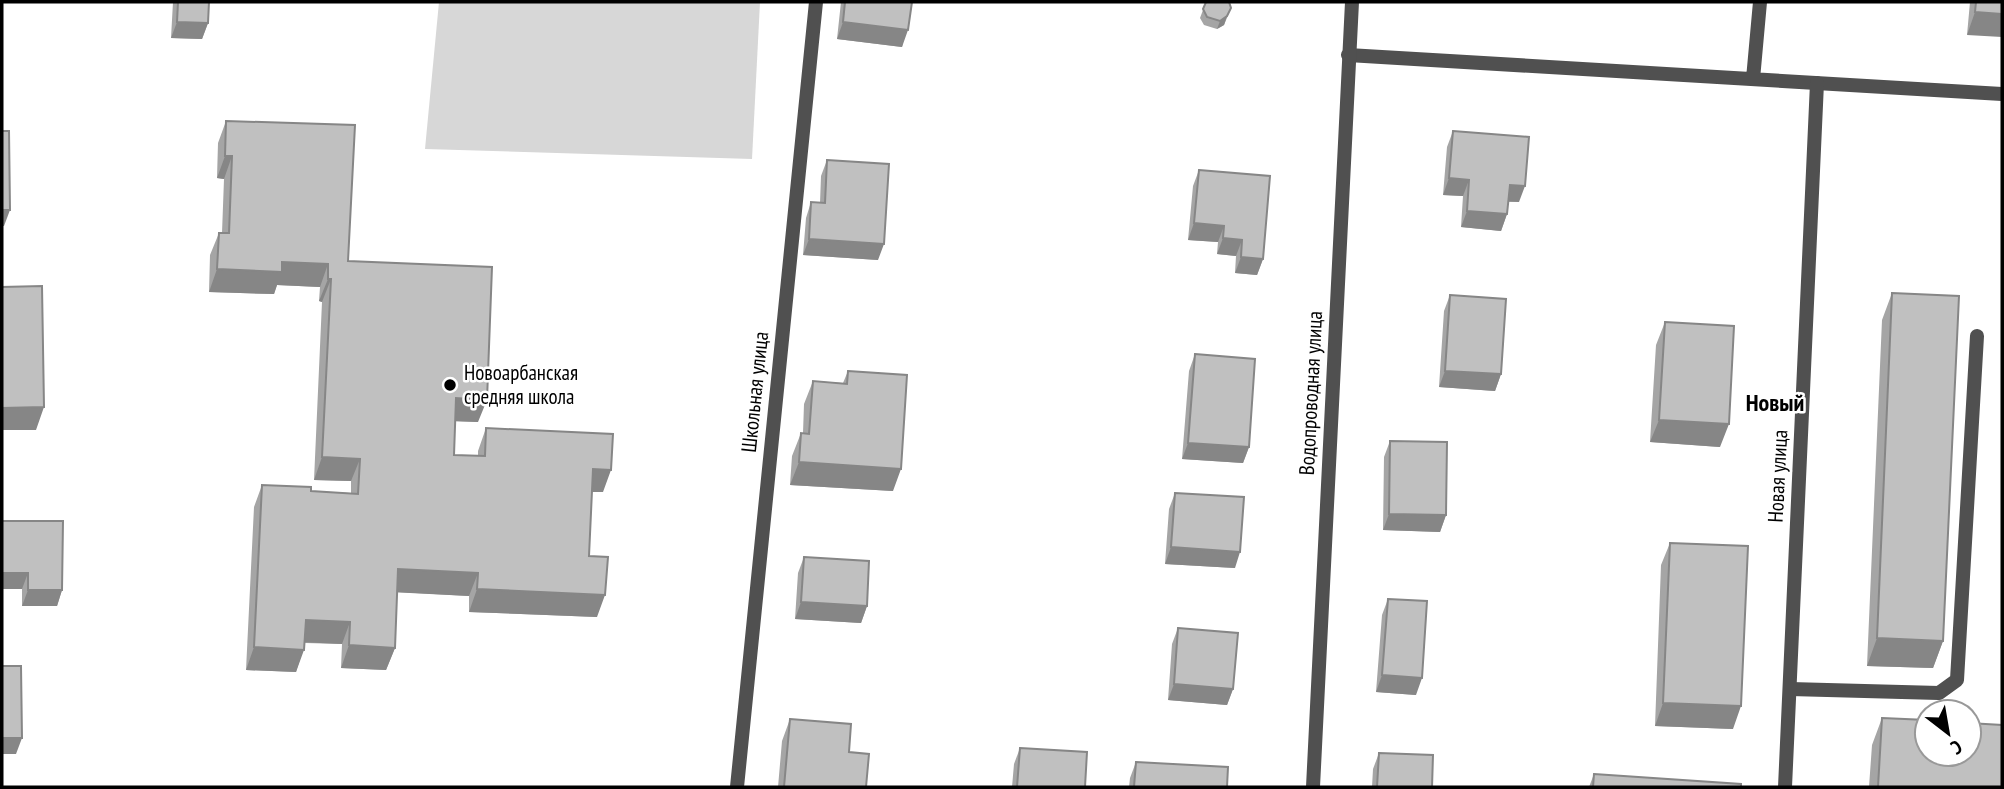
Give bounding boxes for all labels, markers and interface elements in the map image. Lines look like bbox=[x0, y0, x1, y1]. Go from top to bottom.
street label: Водопроводная улица bbox=[1293, 310, 1328, 476]
street label: Школьная улица bbox=[735, 330, 774, 454]
place label: Новоарбанская средняя школа bbox=[464, 359, 578, 410]
marker: Новоарбанская средняя школа bbox=[442, 377, 458, 393]
district label: Новый bbox=[1746, 387, 1804, 418]
street label: Новая улица bbox=[1762, 429, 1793, 523]
north arrow bbox=[1913, 698, 1983, 768]
text: С bbox=[1947, 735, 1967, 760]

